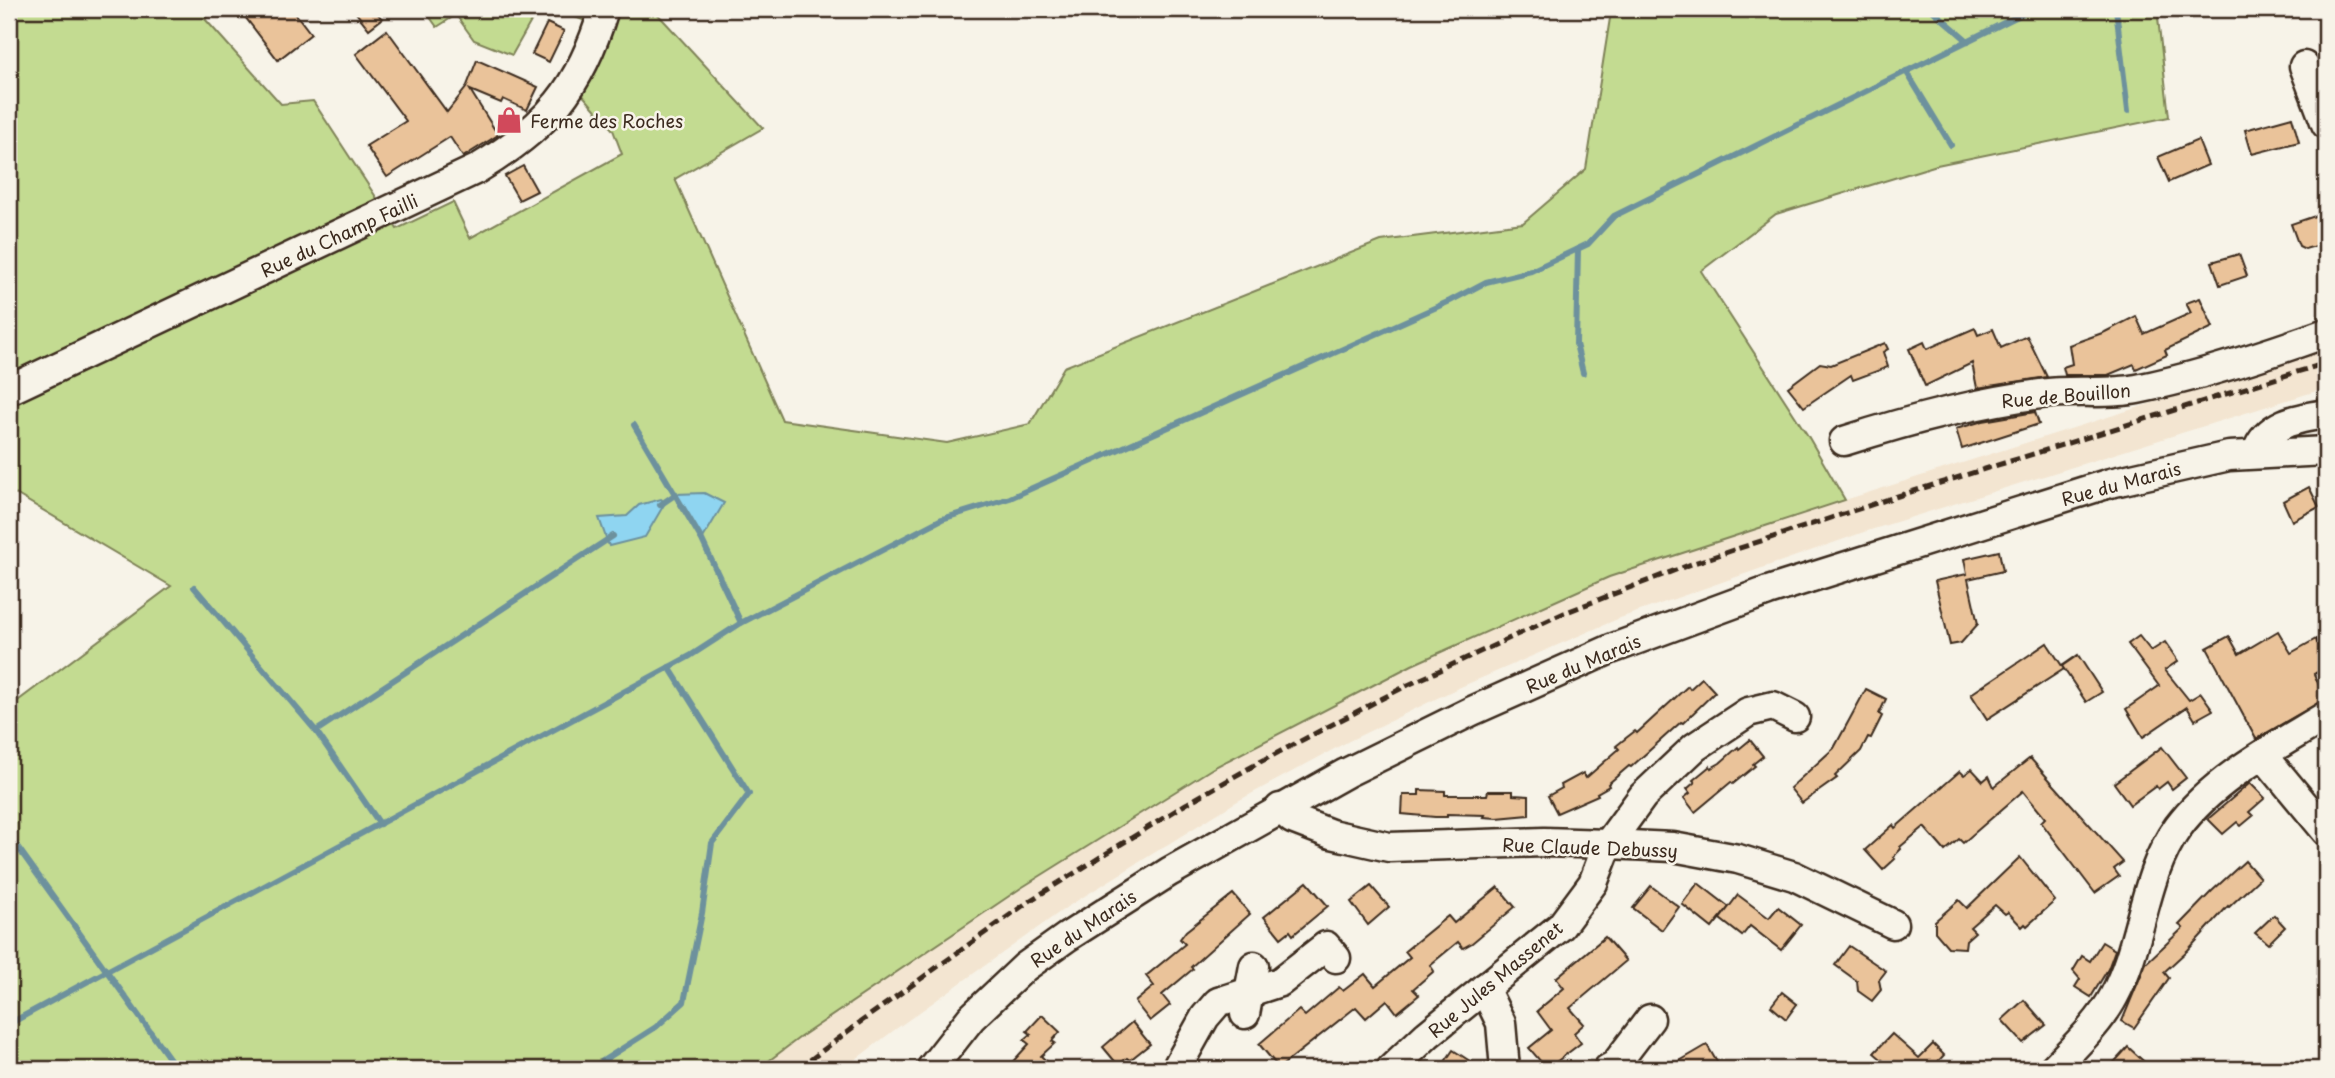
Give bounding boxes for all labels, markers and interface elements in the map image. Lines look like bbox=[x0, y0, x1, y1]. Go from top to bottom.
shop icon: Ferme des Roches bbox=[494, 105, 524, 135]
place label: Ferme des Roches bbox=[530, 107, 683, 134]
street label: Rue du Champ Failli bbox=[256, 187, 422, 283]
street label: Rue de Bouillon bbox=[2000, 376, 2132, 414]
street label: Rue du Marais bbox=[2058, 454, 2184, 512]
street label: Rue du Marais bbox=[1521, 627, 1645, 699]
street label: Rue Claude Debussy bbox=[1502, 830, 1678, 864]
street label: Rue du Marais bbox=[1025, 882, 1141, 974]
street label: Rue Jules Massenet bbox=[1422, 915, 1568, 1043]

